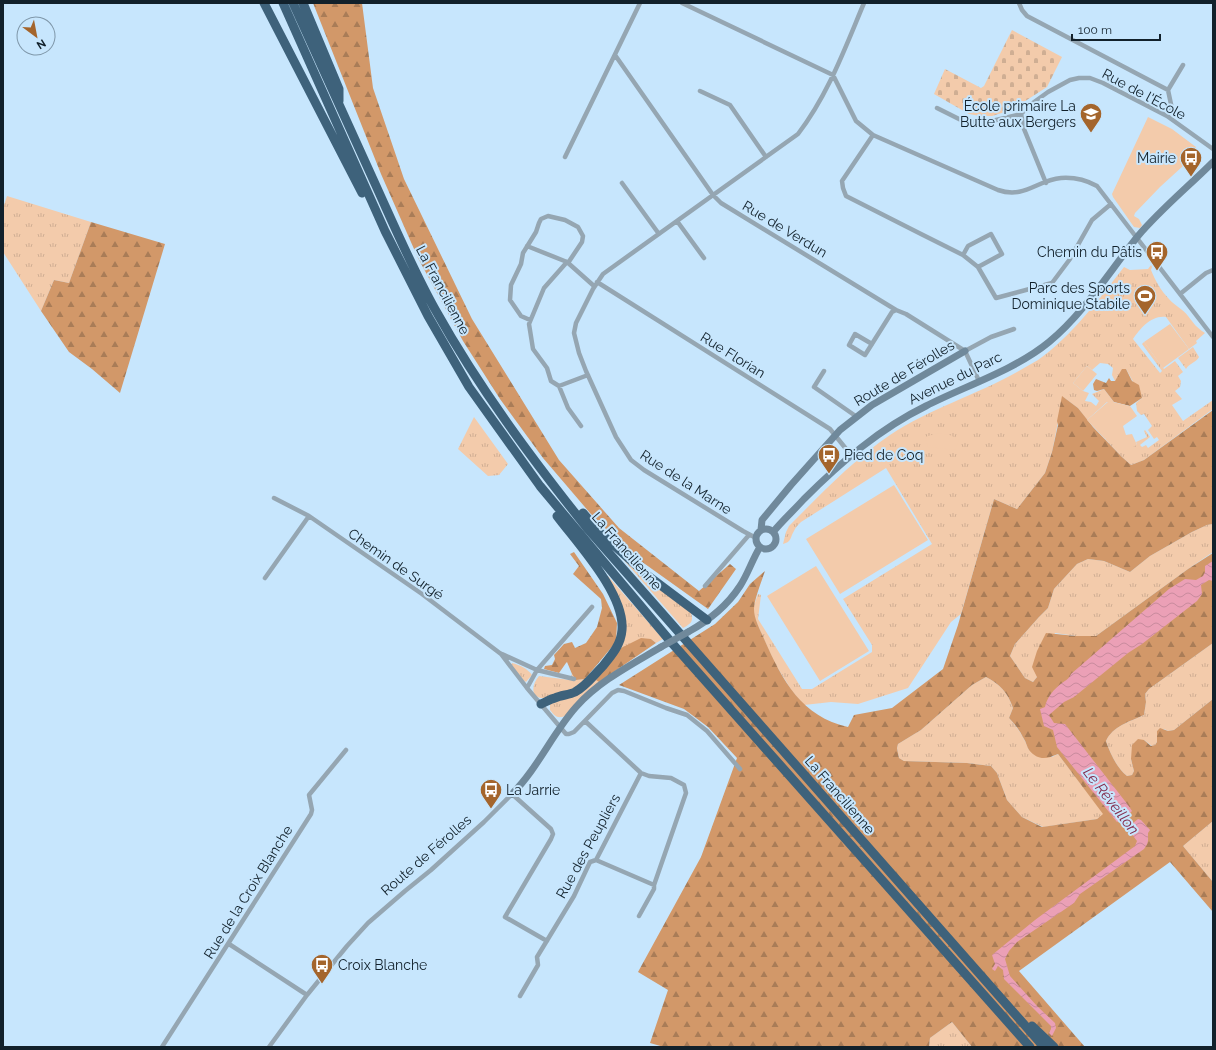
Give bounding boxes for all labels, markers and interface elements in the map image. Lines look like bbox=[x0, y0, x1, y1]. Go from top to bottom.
north arrow bbox=[16, 16, 56, 56]
scale bar bbox=[1072, 16, 1160, 42]
text: 100 m bbox=[1078, 23, 1112, 37]
text: N bbox=[34, 36, 48, 52]
street label: Rue de l'École bbox=[1100, 64, 1189, 123]
place label: École primaire La Butte aux Bergers bbox=[960, 97, 1076, 130]
school or university icon: École primaire La Butte aux Bergers bbox=[1078, 101, 1104, 134]
bus stop icon: Mairie bbox=[1178, 145, 1204, 178]
place label: Mairie bbox=[1137, 150, 1176, 166]
street label: Rue de Verdun bbox=[740, 197, 830, 261]
bus stop icon: Chemin du Pâtis bbox=[1144, 239, 1170, 272]
street label: La Francilienne bbox=[413, 243, 473, 337]
place label: Chemin du Pâtis bbox=[1037, 244, 1142, 260]
place label: Parc des Sports Dominique Stabile bbox=[1011, 280, 1130, 312]
sports icon: Parc des Sports Dominique Stabile bbox=[1132, 283, 1158, 316]
street label: Rue Florian bbox=[698, 329, 768, 381]
street label: Route de Férolles bbox=[851, 337, 957, 409]
street label: Avenue du Parc bbox=[906, 348, 1005, 408]
bus stop icon: Pied de Coq bbox=[816, 442, 842, 475]
street label: Rue de la Marne bbox=[637, 446, 735, 518]
place label: Pied de Coq bbox=[844, 447, 923, 463]
street label: La Francilienne bbox=[589, 509, 665, 593]
street label: Chemin de Surgé bbox=[345, 525, 447, 603]
street label: La Francilienne bbox=[802, 753, 878, 837]
water label: Le Réveillon bbox=[1079, 764, 1143, 838]
bus stop icon: La Jarrie bbox=[478, 777, 504, 810]
place label: La Jarrie bbox=[506, 782, 560, 798]
street label: Rue des Peupliers bbox=[553, 791, 623, 901]
street label: Route de Férolles bbox=[378, 811, 474, 898]
street label: Rue de la Croix Blanche bbox=[200, 822, 296, 962]
bus stop icon: Croix Blanche bbox=[309, 952, 335, 985]
place label: Croix Blanche bbox=[338, 957, 427, 973]

